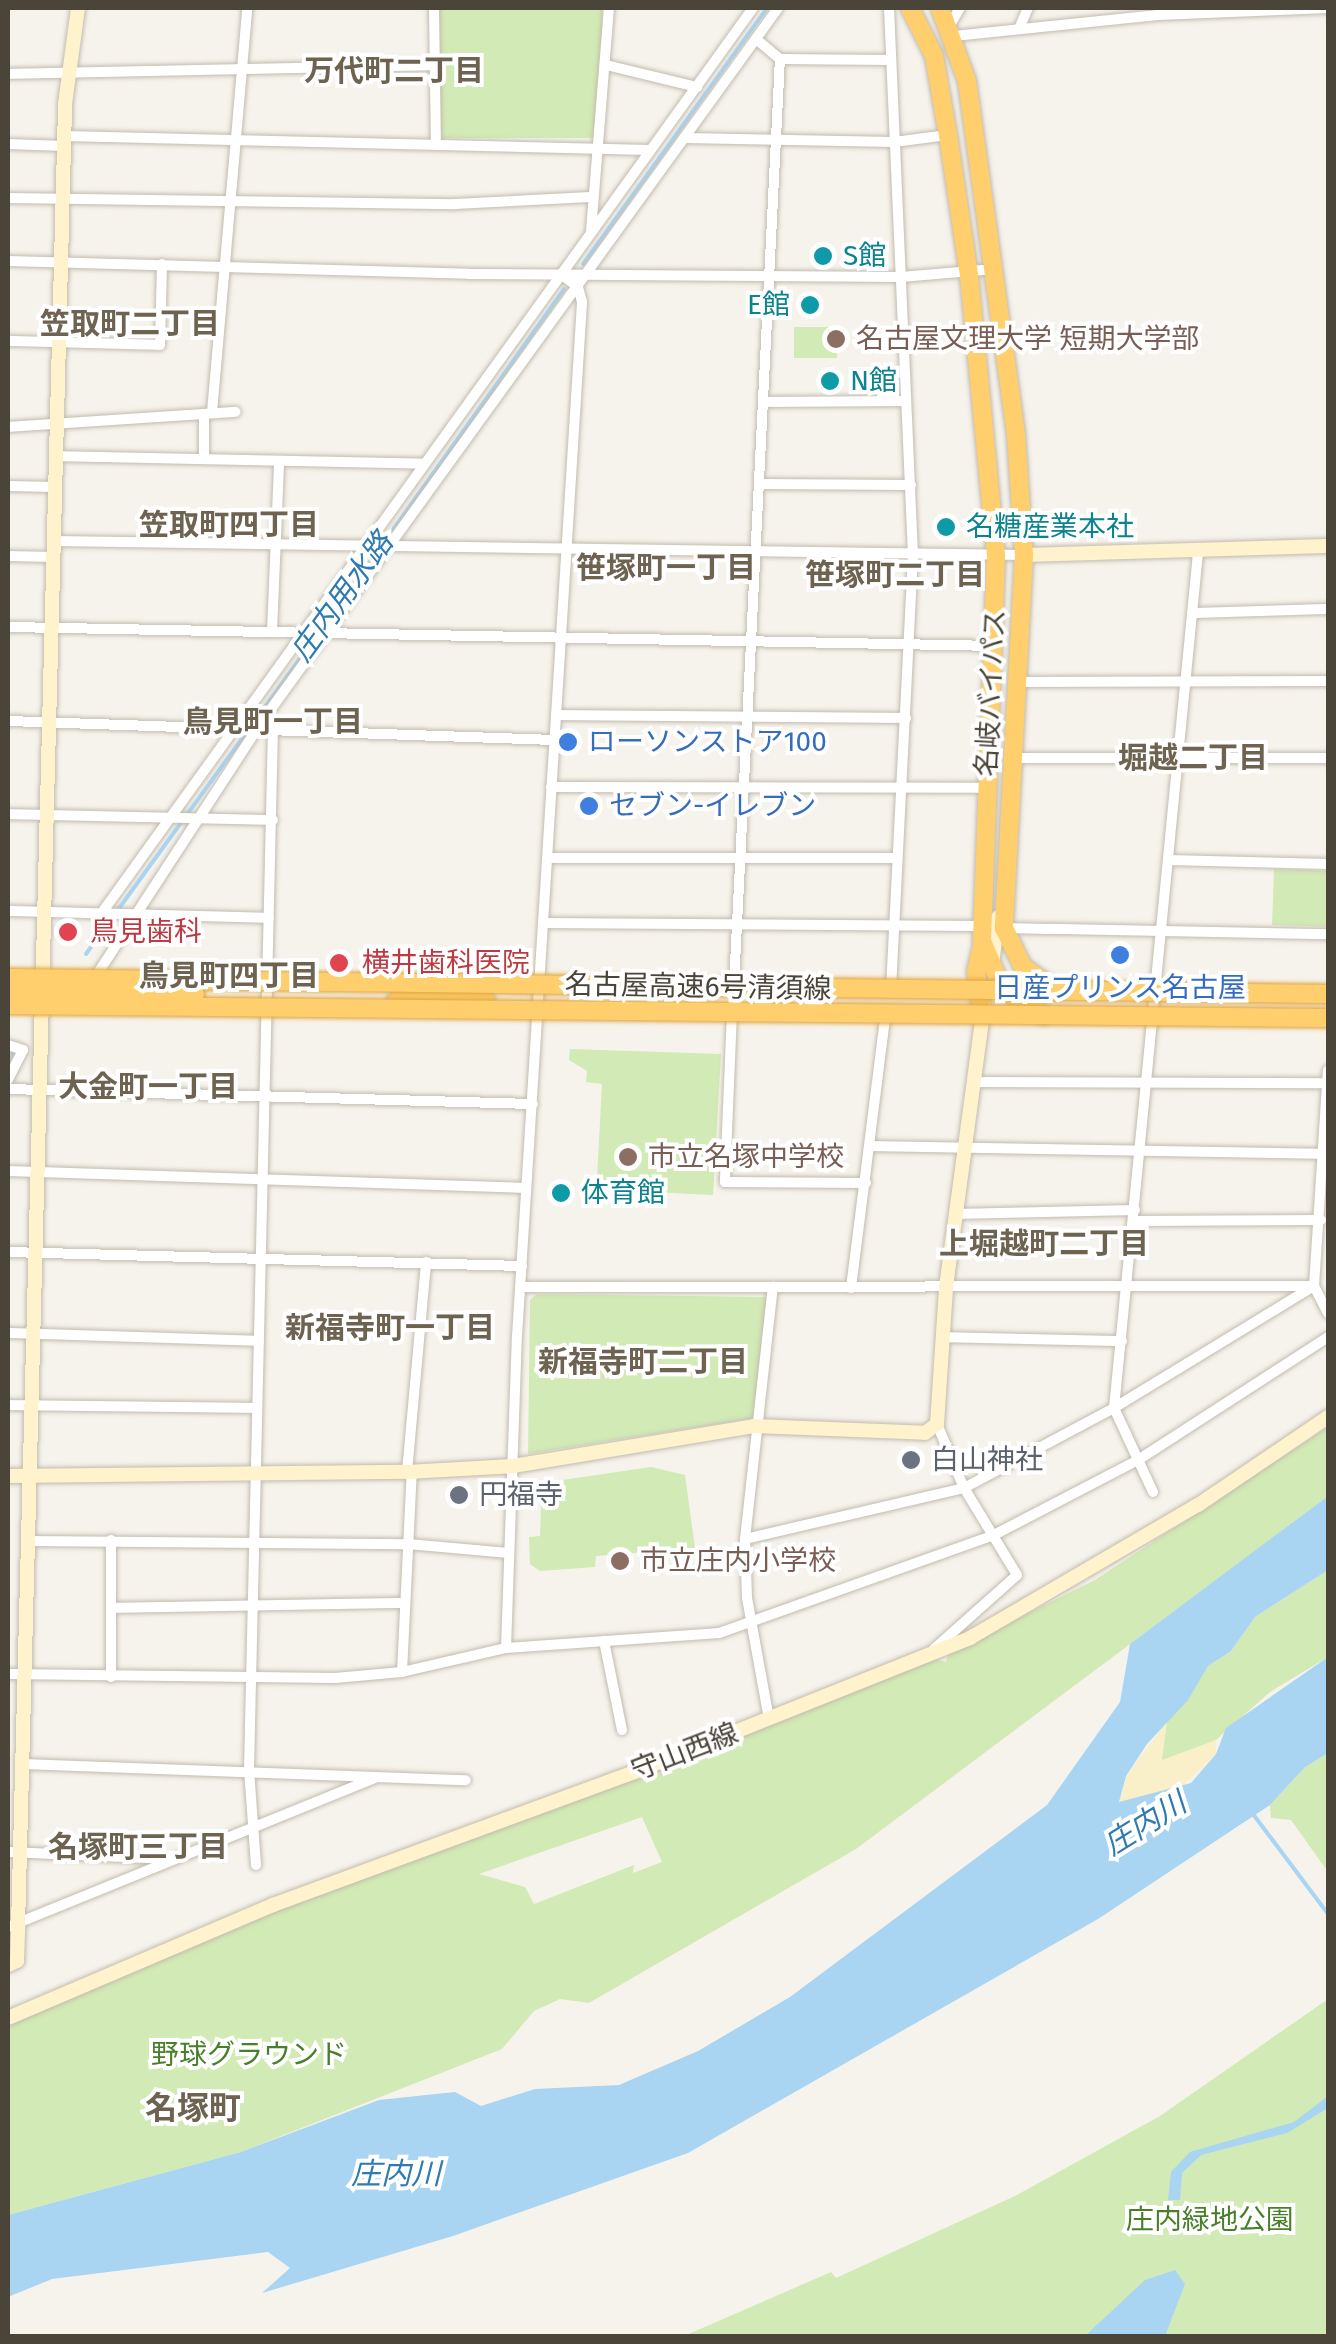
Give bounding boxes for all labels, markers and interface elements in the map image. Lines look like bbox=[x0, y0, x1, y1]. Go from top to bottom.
district label: 万代町二丁目 bbox=[304, 53, 484, 89]
place label: S館 bbox=[843, 239, 886, 273]
marker: S館 bbox=[812, 245, 834, 267]
place label: E館 bbox=[747, 288, 790, 322]
marker: E館 bbox=[799, 294, 821, 316]
district label: 笠取町二丁目 bbox=[40, 306, 220, 342]
place label: 名古屋文理大学 短期大学部 bbox=[856, 322, 1199, 356]
marker: 名古屋文理大学 短期大学部 bbox=[825, 328, 847, 350]
place label: N館 bbox=[850, 364, 897, 398]
marker: N館 bbox=[819, 370, 841, 392]
district label: 笠取町四丁目 bbox=[139, 507, 319, 543]
place label: 名糖産業本社 bbox=[966, 510, 1134, 544]
marker: 名糖産業本社 bbox=[935, 516, 957, 538]
water label: 庄内用水路 bbox=[283, 526, 401, 668]
district label: 笹塚町一丁目 bbox=[576, 550, 756, 586]
district label: 笹塚町二丁目 bbox=[805, 557, 985, 593]
street label: 名岐バイパス bbox=[970, 608, 1012, 778]
district label: 鳥見町一丁目 bbox=[183, 704, 363, 740]
place label: ローソンストア100 bbox=[588, 725, 827, 759]
marker: ローソンストア100 bbox=[557, 731, 579, 753]
district label: 堀越二丁目 bbox=[1118, 740, 1268, 776]
place label: セブン-イレブン bbox=[609, 789, 816, 823]
marker: セブン-イレブン bbox=[578, 795, 600, 817]
place label: 鳥見歯科 bbox=[90, 915, 202, 949]
marker: 鳥見歯科 bbox=[55, 919, 81, 945]
marker: 日産プリンス名古屋 bbox=[1109, 944, 1131, 966]
place label: 横井歯科医院 bbox=[362, 946, 530, 980]
marker: 横井歯科医院 bbox=[326, 950, 352, 976]
district label: 鳥見町四丁目 bbox=[139, 958, 319, 994]
street label: 名古屋高速6号清須線 bbox=[564, 968, 832, 1006]
place label: 日産プリンス名古屋 bbox=[994, 971, 1246, 1005]
district label: 大金町一丁目 bbox=[58, 1069, 238, 1105]
place label: 市立名塚中学校 bbox=[648, 1140, 844, 1174]
marker: 市立名塚中学校 bbox=[617, 1146, 639, 1168]
place label: 体育館 bbox=[581, 1176, 665, 1210]
marker: 体育館 bbox=[550, 1182, 572, 1204]
district label: 上堀越町二丁目 bbox=[939, 1226, 1149, 1262]
district label: 新福寺町一丁目 bbox=[285, 1310, 495, 1346]
district label: 新福寺町二丁目 bbox=[538, 1344, 748, 1380]
place label: 白山神社 bbox=[931, 1443, 1043, 1477]
marker: 白山神社 bbox=[900, 1449, 922, 1471]
place label: 円福寺 bbox=[479, 1478, 563, 1512]
marker: 円福寺 bbox=[448, 1484, 470, 1506]
place label: 市立庄内小学校 bbox=[640, 1544, 836, 1578]
marker: 市立庄内小学校 bbox=[609, 1550, 631, 1572]
street label: 守山西線 bbox=[627, 1716, 743, 1788]
water label: 庄内川 bbox=[1097, 1785, 1193, 1863]
district label: 名塚町三丁目 bbox=[48, 1829, 228, 1865]
park label: 野球グラウンド bbox=[151, 2038, 347, 2072]
district label: 名塚町 bbox=[145, 2089, 241, 2127]
water label: 庄内川 bbox=[351, 2156, 441, 2192]
park label: 庄内緑地公園 bbox=[1126, 2203, 1294, 2237]

